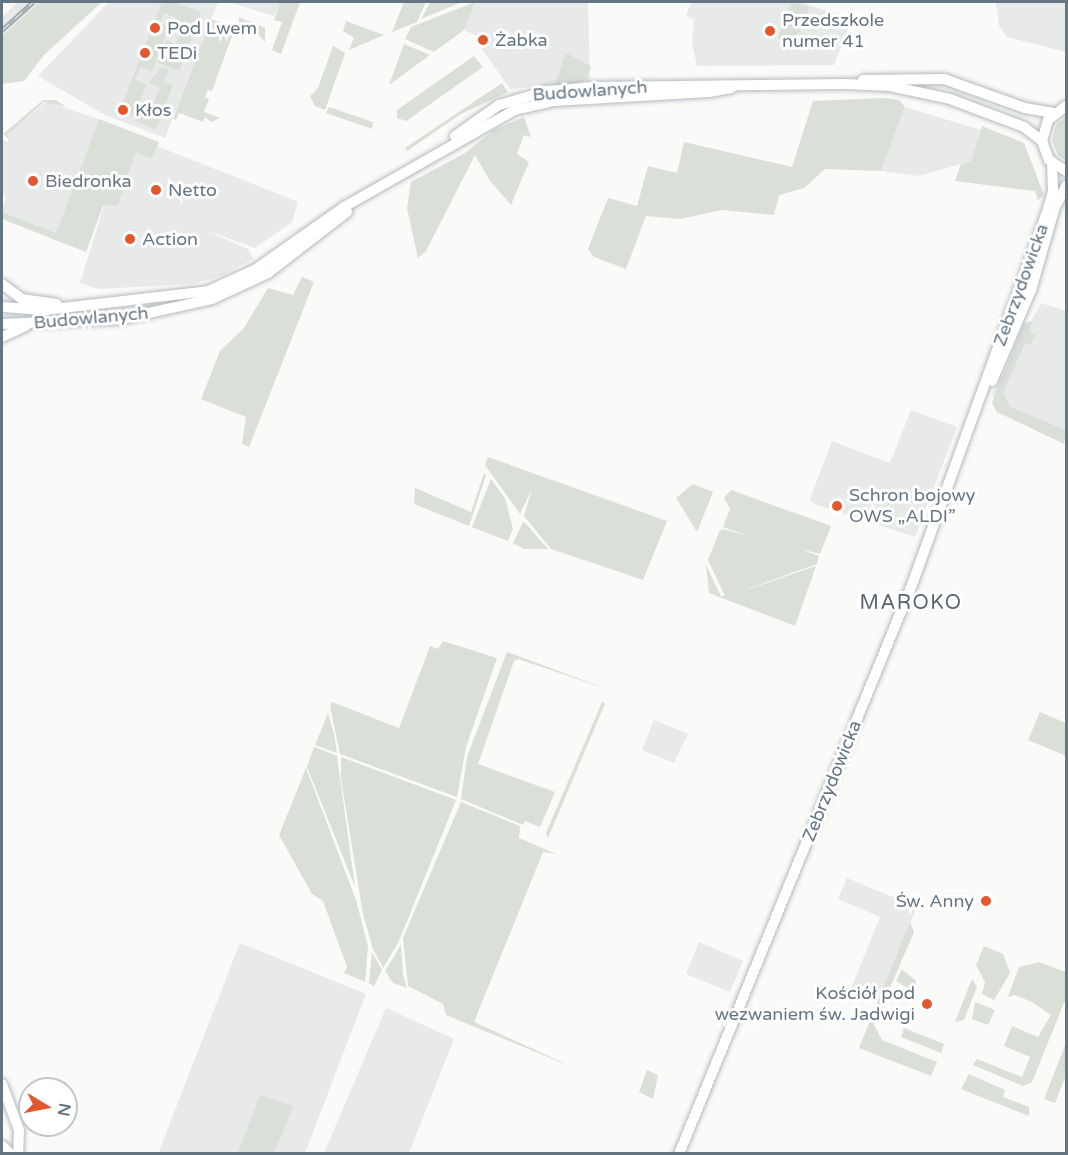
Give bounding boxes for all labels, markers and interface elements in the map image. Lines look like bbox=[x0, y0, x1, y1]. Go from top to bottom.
place label: Przedszkole numer 41 bbox=[782, 10, 884, 52]
place label: Pod Lwem bbox=[167, 17, 257, 39]
marker: Pod Lwem bbox=[148, 21, 162, 35]
marker: Przedszkole numer 41 bbox=[763, 24, 777, 38]
place label: Żabka bbox=[495, 29, 548, 51]
marker: Żabka bbox=[476, 33, 490, 47]
place label: TEDi bbox=[157, 42, 197, 64]
marker: TEDi bbox=[138, 46, 152, 60]
street label: Budowlanych bbox=[532, 76, 648, 106]
place label: Kłos bbox=[135, 99, 171, 121]
marker: Kłos bbox=[116, 103, 130, 117]
place label: Biedronka bbox=[45, 170, 132, 192]
marker: Biedronka bbox=[26, 174, 40, 188]
place label: Netto bbox=[168, 179, 217, 201]
marker: Netto bbox=[149, 183, 163, 197]
street label: Zebrzydowicka bbox=[989, 221, 1053, 349]
place label: Action bbox=[142, 228, 198, 250]
marker: Action bbox=[123, 232, 137, 246]
street label: Budowlanych bbox=[33, 302, 149, 334]
place label: Schron bojowy OWS „ALDI” bbox=[849, 485, 975, 528]
marker: Schron bojowy OWS „ALDI” bbox=[830, 499, 844, 513]
district label: MAROKO bbox=[860, 591, 962, 615]
street label: Zebrzydowicka bbox=[798, 717, 866, 845]
place label: Św. Anny bbox=[896, 890, 974, 912]
marker: Św. Anny bbox=[979, 894, 993, 908]
place label: Kościół pod wezwaniem św. Jadwigi bbox=[715, 983, 915, 1026]
marker: Kościół pod wezwaniem św. Jadwigi bbox=[920, 997, 934, 1011]
north arrow bbox=[18, 1077, 78, 1137]
text: N bbox=[53, 1102, 75, 1118]

